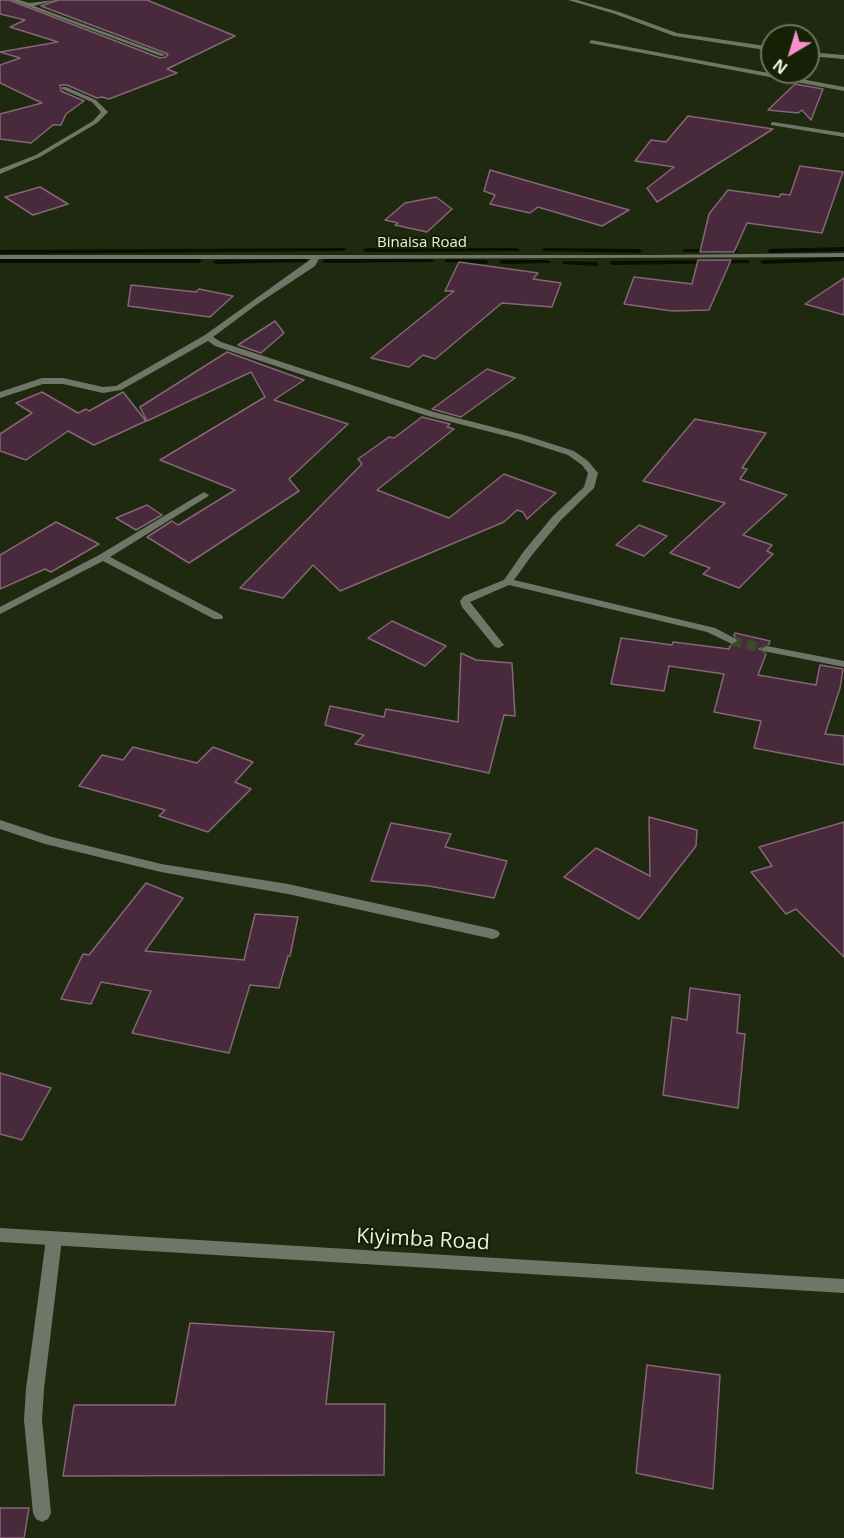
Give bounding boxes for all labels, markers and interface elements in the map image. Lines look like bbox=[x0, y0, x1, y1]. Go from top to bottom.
north arrow bbox=[760, 24, 820, 84]
text: N bbox=[768, 54, 792, 79]
street label: Binaisa Road bbox=[377, 234, 467, 252]
street label: Kiyimba Road bbox=[356, 1224, 490, 1256]

